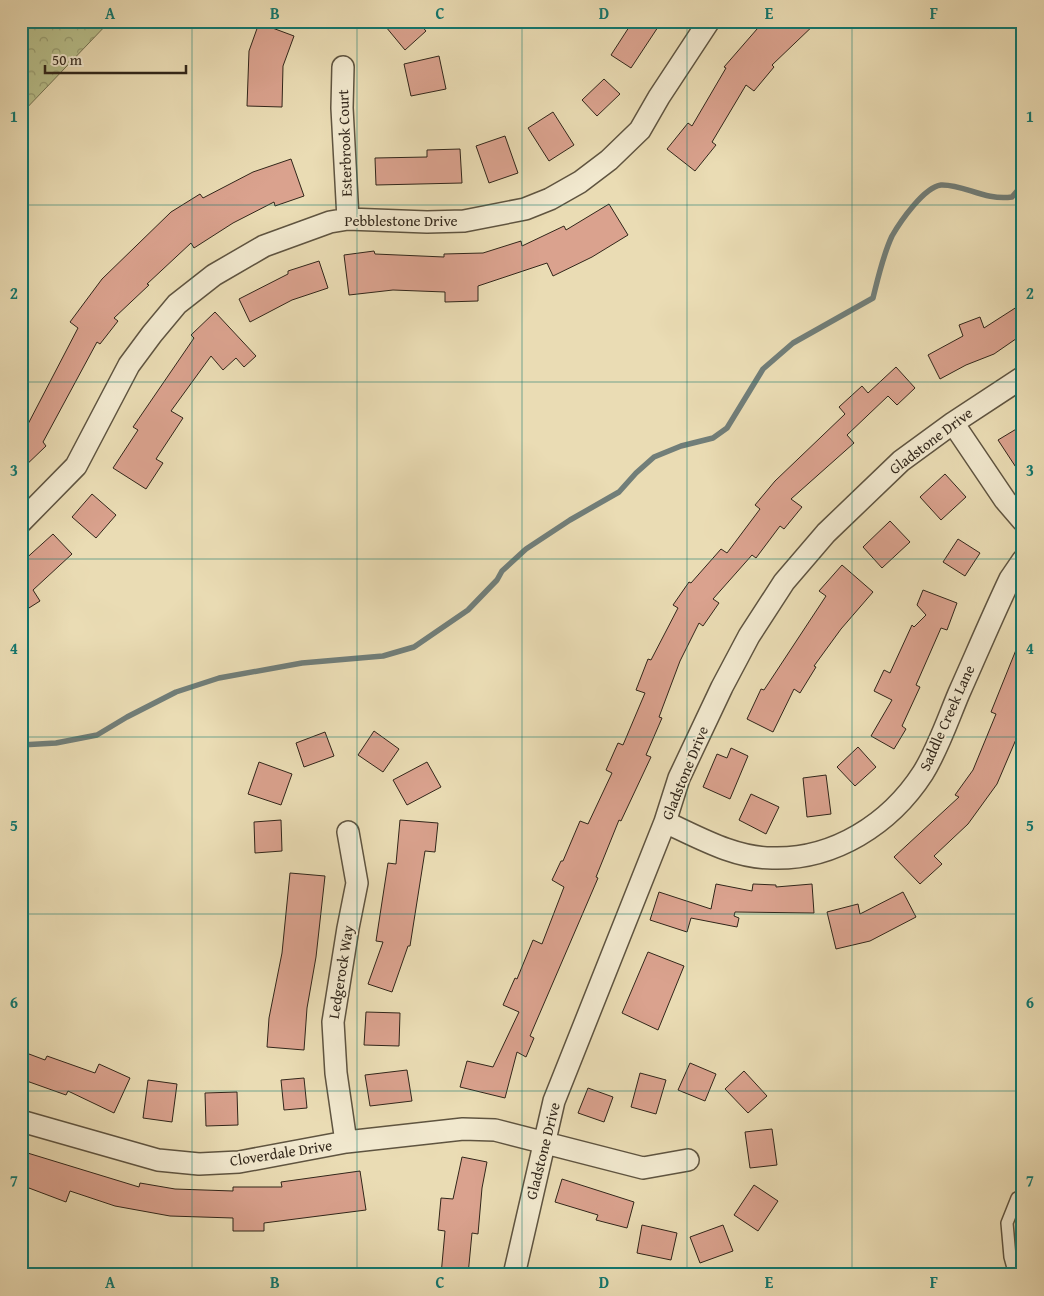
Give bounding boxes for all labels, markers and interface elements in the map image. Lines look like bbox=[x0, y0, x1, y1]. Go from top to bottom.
text: A bbox=[105, 1, 116, 25]
text: B bbox=[270, 1, 280, 25]
text: C bbox=[435, 1, 445, 25]
text: D bbox=[599, 1, 609, 25]
text: E bbox=[765, 1, 774, 25]
text: F bbox=[930, 1, 938, 25]
scale bar bbox=[45, 42, 186, 74]
text: 50 m bbox=[52, 49, 83, 70]
street label: Esterbrook Court bbox=[332, 88, 357, 197]
text: 1 bbox=[10, 104, 18, 128]
text: 1 bbox=[1026, 104, 1034, 128]
street label: Pebblestone Drive bbox=[344, 210, 458, 231]
text: 2 bbox=[10, 281, 18, 305]
text: 2 bbox=[1026, 281, 1034, 305]
street label: Gladstone Drive bbox=[885, 402, 977, 479]
text: 3 bbox=[10, 458, 18, 482]
text: 3 bbox=[1026, 458, 1034, 482]
text: 4 bbox=[10, 636, 18, 660]
text: 4 bbox=[1026, 636, 1034, 660]
street label: Saddle Creek Lane bbox=[914, 661, 979, 774]
street label: Gladstone Drive bbox=[656, 723, 713, 823]
text: 5 bbox=[10, 813, 18, 837]
text: 5 bbox=[1026, 813, 1034, 837]
street label: Ledgerock Way bbox=[323, 923, 358, 1020]
text: 6 bbox=[10, 990, 18, 1014]
text: 6 bbox=[1026, 990, 1034, 1014]
street label: Gladstone Drive bbox=[520, 1100, 565, 1202]
street label: Cloverdale Drive bbox=[228, 1134, 334, 1171]
text: 7 bbox=[10, 1168, 18, 1192]
text: 7 bbox=[1026, 1168, 1034, 1192]
text: A bbox=[105, 1270, 116, 1294]
text: B bbox=[270, 1270, 280, 1294]
text: C bbox=[435, 1270, 445, 1294]
text: D bbox=[599, 1270, 609, 1294]
text: E bbox=[765, 1270, 774, 1294]
text: F bbox=[930, 1270, 938, 1294]

